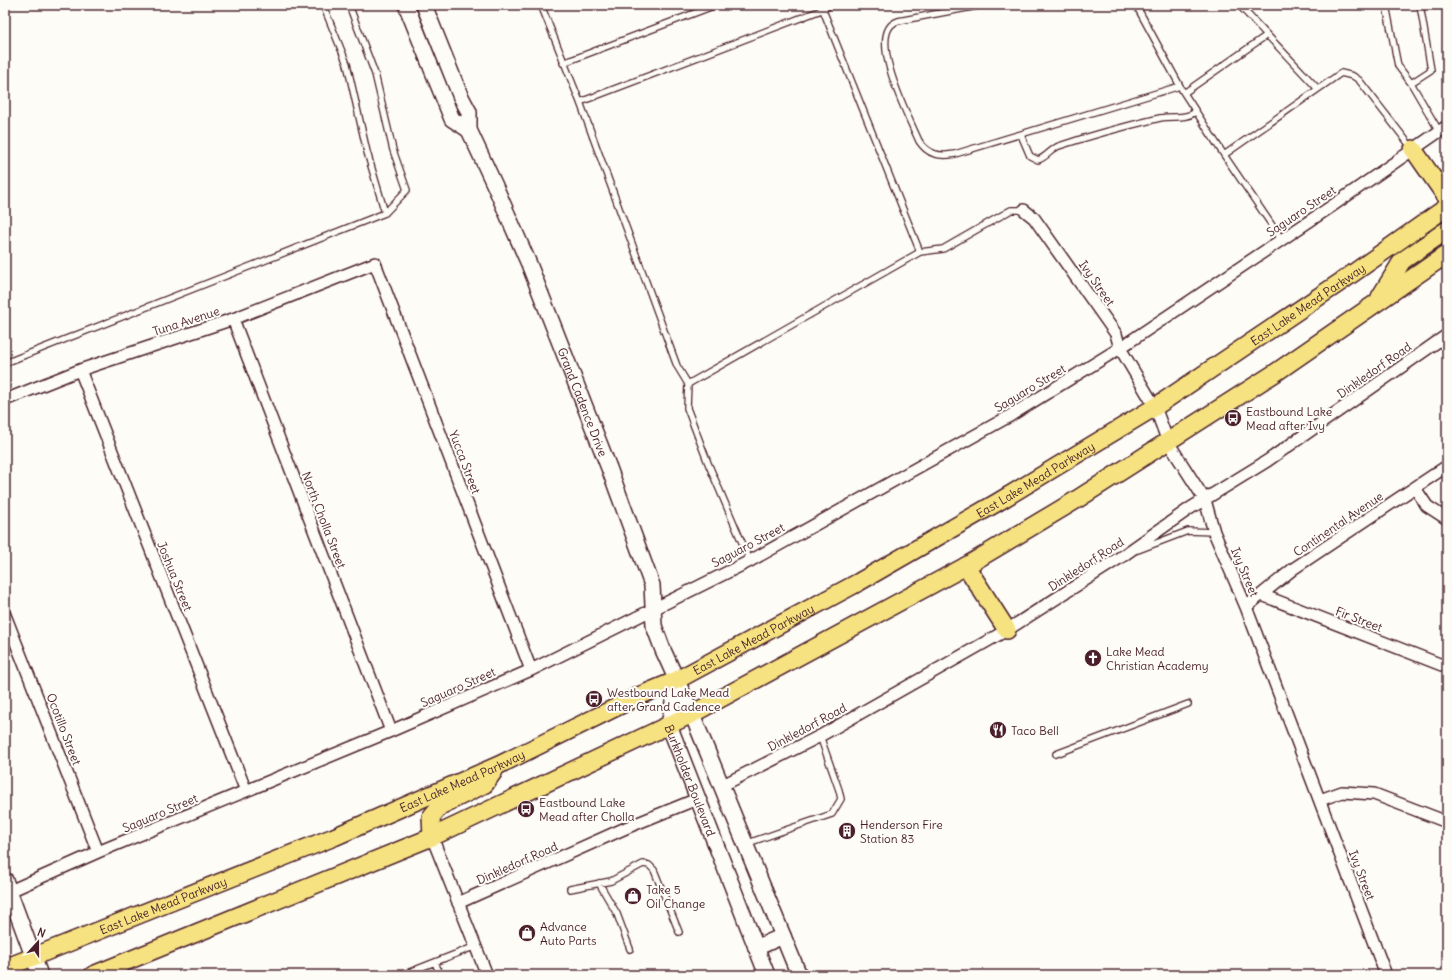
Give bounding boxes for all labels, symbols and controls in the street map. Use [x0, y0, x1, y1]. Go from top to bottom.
street label: Saguaro Street [1263, 182, 1339, 240]
street label: Ivy Street [1076, 257, 1118, 309]
street label: East Lake Mead Parkway [1247, 260, 1368, 348]
street label: Tuna Avenue [151, 303, 221, 339]
street label: Dinkledorf Road [1334, 339, 1414, 401]
street label: Grand Cadence Drive [555, 345, 611, 458]
street label: Saguaro Street [992, 361, 1068, 415]
place label: Eastbound Lake Mead after Ivy [1246, 404, 1332, 433]
bus stop icon: Eastbound Lake Mead after Ivy [1223, 408, 1243, 428]
street label: Yucca Street [446, 428, 484, 496]
street label: East Lake Mead Parkway [973, 438, 1097, 521]
street label: North Cholla Street [299, 470, 349, 570]
street label: Continental Avenue [1290, 488, 1386, 560]
street label: Saguaro Street [709, 520, 787, 570]
street label: Dinkledorf Road [1045, 534, 1127, 594]
street label: Joshua Street [154, 539, 196, 613]
street label: Ivy Street [1228, 545, 1262, 599]
street label: East Lake Mead Parkway [690, 600, 816, 678]
street label: Fir Street [1333, 603, 1385, 635]
place label: Lake Mead Christian Academy [1106, 644, 1209, 673]
church icon: Lake Mead Christian Academy [1083, 648, 1103, 668]
street label: Saguaro Street [418, 664, 498, 710]
place label: Westbound Lake Mead after Grand Cadence [607, 685, 729, 714]
bus stop icon: Westbound Lake Mead after Grand Cadence [584, 689, 604, 709]
street label: Ocotillo Street [43, 691, 85, 767]
street label: Dinkledorf Road [765, 700, 849, 754]
restaurant icon: Taco Bell [988, 720, 1008, 740]
street label: Burkholder Boulevard [662, 722, 719, 838]
place label: Taco Bell [1011, 723, 1059, 738]
street label: East Lake Mead Parkway [397, 746, 527, 815]
street label: Saguaro Street [120, 790, 200, 836]
place label: Eastbound Lake Mead after Cholla [539, 795, 635, 824]
bus stop icon: Eastbound Lake Mead after Cholla [516, 799, 536, 819]
place label: Henderson Fire Station 83 [860, 817, 943, 846]
building icon: Henderson Fire Station 83 [837, 821, 857, 841]
street label: Dinkledorf Road [474, 838, 560, 888]
street label: Ivy Street [1346, 848, 1378, 902]
street label: East Lake Mead Parkway [97, 873, 229, 937]
place label: Take 5 Oil Change [646, 882, 705, 911]
shop icon: Take 5 Oil Change [623, 886, 643, 906]
place label: Advance Auto Parts [540, 919, 597, 948]
north arrow [18, 922, 58, 962]
shop icon: Advance Auto Parts [517, 923, 537, 943]
text: N [36, 925, 48, 941]

